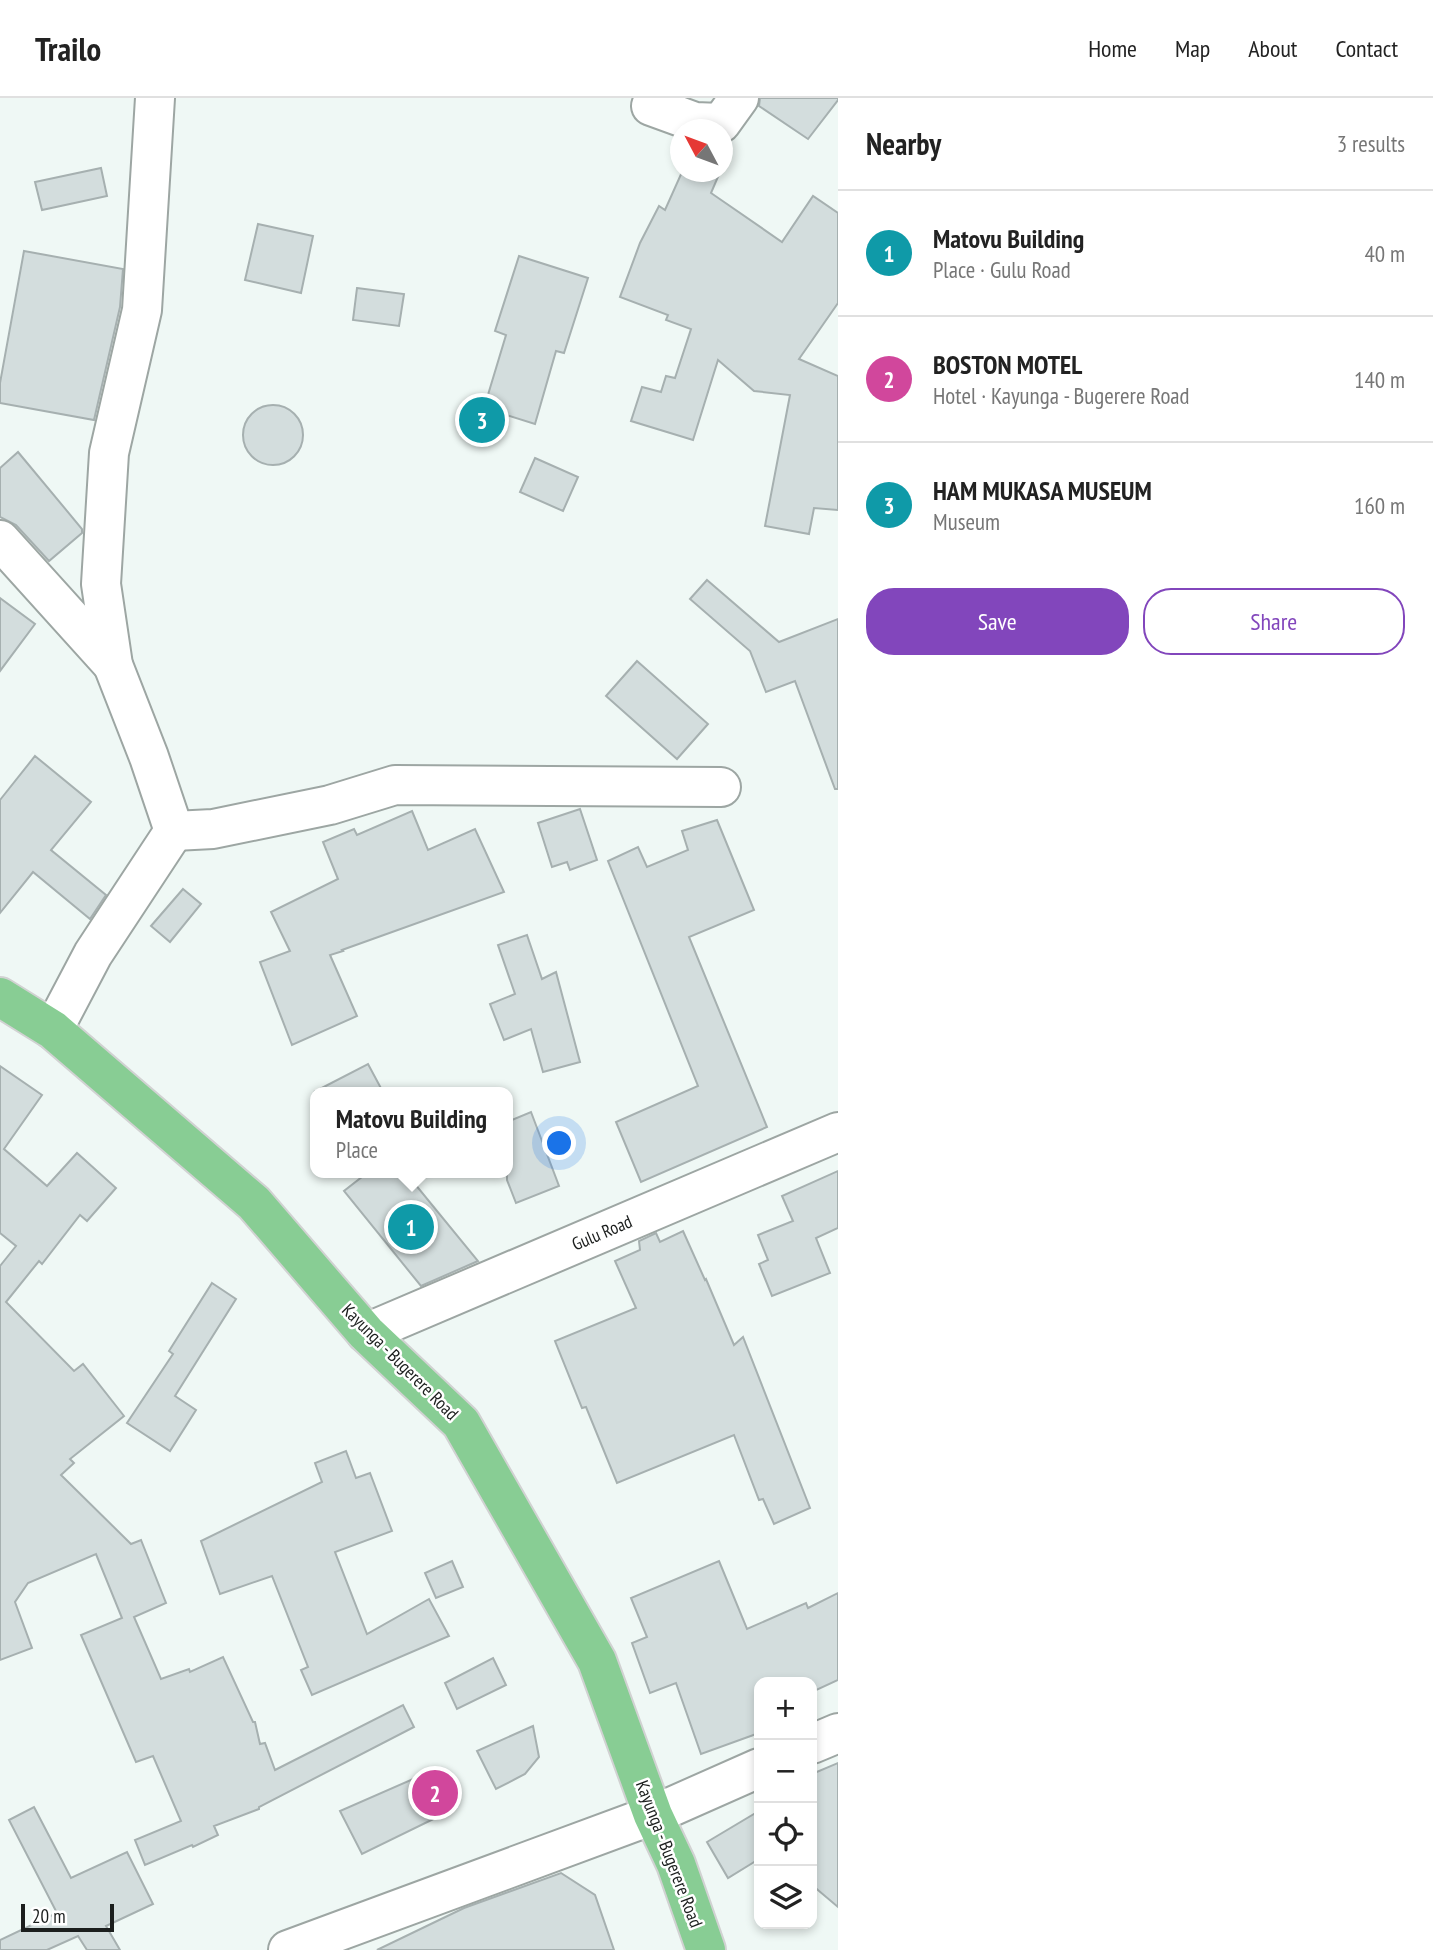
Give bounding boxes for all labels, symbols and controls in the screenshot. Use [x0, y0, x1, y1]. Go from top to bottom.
text: Trailo [35, 27, 101, 70]
text: Home [1088, 33, 1137, 64]
text: Map [1175, 33, 1210, 64]
text: About [1248, 33, 1297, 64]
text: Contact [1335, 33, 1398, 64]
north arrow [670, 119, 733, 182]
text: Nearby [866, 124, 941, 163]
text: 3 results [1337, 129, 1405, 158]
text: Matovu Building [933, 222, 1084, 255]
text: 1 [884, 239, 895, 268]
text: 40 m [1364, 239, 1405, 268]
text: Place · Gulu Road [933, 255, 1071, 284]
text: BOSTON MOTEL [933, 348, 1082, 381]
text: 2 [884, 365, 895, 394]
text: 140 m [1354, 365, 1405, 394]
text: Hotel · Kayunga - Bugerere Road [933, 381, 1190, 410]
pin: 3 [459, 394, 505, 446]
text: HAM MUKASA MUSEUM [933, 474, 1152, 507]
text: 3 [884, 491, 895, 520]
text: 160 m [1354, 491, 1405, 520]
text: Museum [933, 507, 1000, 536]
button: Save [866, 588, 1129, 655]
button: Share [1143, 588, 1405, 655]
popup [310, 1087, 513, 1178]
text: Matovu Building [336, 1102, 487, 1135]
your location [542, 1126, 576, 1160]
text: Place [336, 1135, 378, 1164]
pin: 1 [388, 1201, 434, 1253]
street label: Gulu Road [568, 1210, 635, 1255]
street label: Kayunga - Bugerere Road [337, 1299, 463, 1425]
map controls [754, 1677, 817, 1929]
button: + [754, 1677, 817, 1740]
button: − [754, 1740, 817, 1803]
pin: 2 [412, 1767, 458, 1819]
street label: Kayunga - Bugerere Road [631, 1777, 708, 1930]
button: locate [754, 1803, 817, 1866]
button: layers [754, 1866, 817, 1929]
scale bar [21, 1901, 114, 1933]
text: 20 m [32, 1904, 66, 1928]

